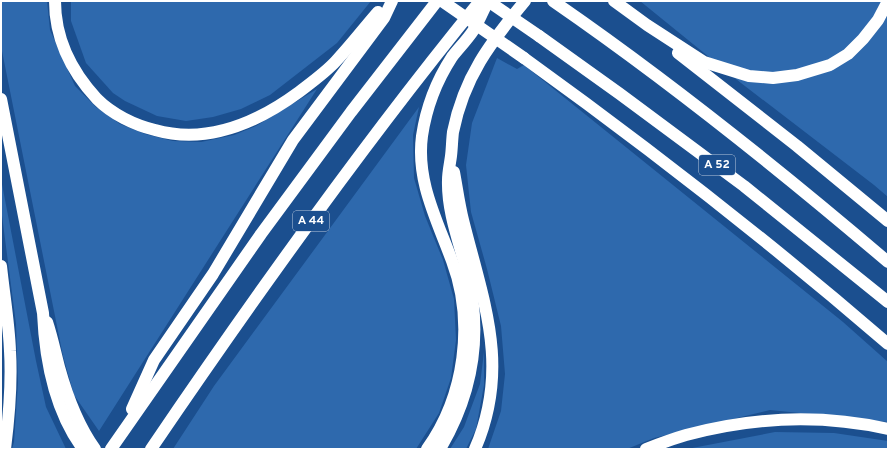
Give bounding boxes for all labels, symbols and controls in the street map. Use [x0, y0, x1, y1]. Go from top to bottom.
road number: A 52 [699, 155, 735, 175]
road number: A 44 [293, 211, 329, 231]

